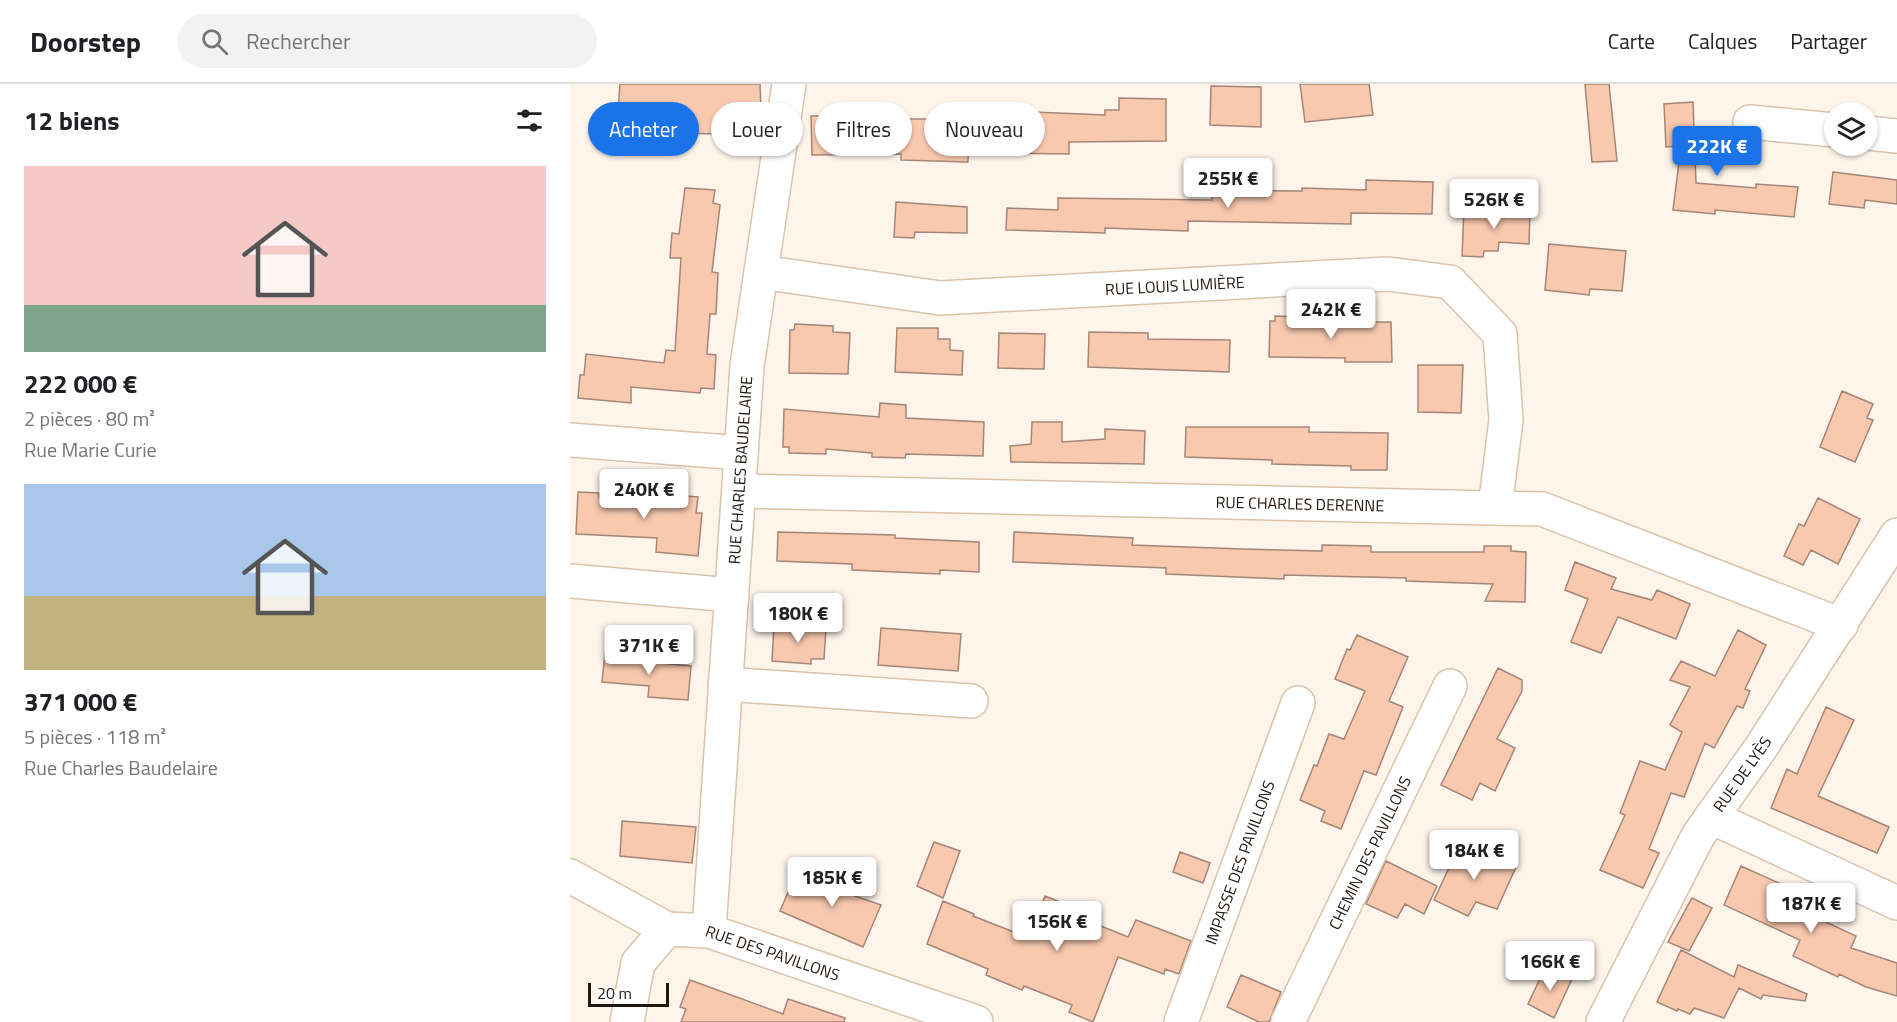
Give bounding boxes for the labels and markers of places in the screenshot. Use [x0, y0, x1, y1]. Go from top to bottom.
pin: 222K € [1668, 126, 1766, 177]
pin: 255K € [1179, 158, 1277, 209]
pin: 526K € [1445, 179, 1543, 230]
pin: 242K € [1282, 289, 1380, 340]
pin: 240K € [595, 469, 693, 520]
pin: 180K € [749, 593, 847, 644]
pin: 371K € [600, 625, 698, 676]
pin: 184K € [1425, 830, 1523, 881]
pin: 185K € [783, 857, 881, 908]
pin: 187K € [1762, 883, 1860, 934]
pin: 156K € [1008, 901, 1106, 952]
pin: 166K € [1501, 941, 1599, 992]

